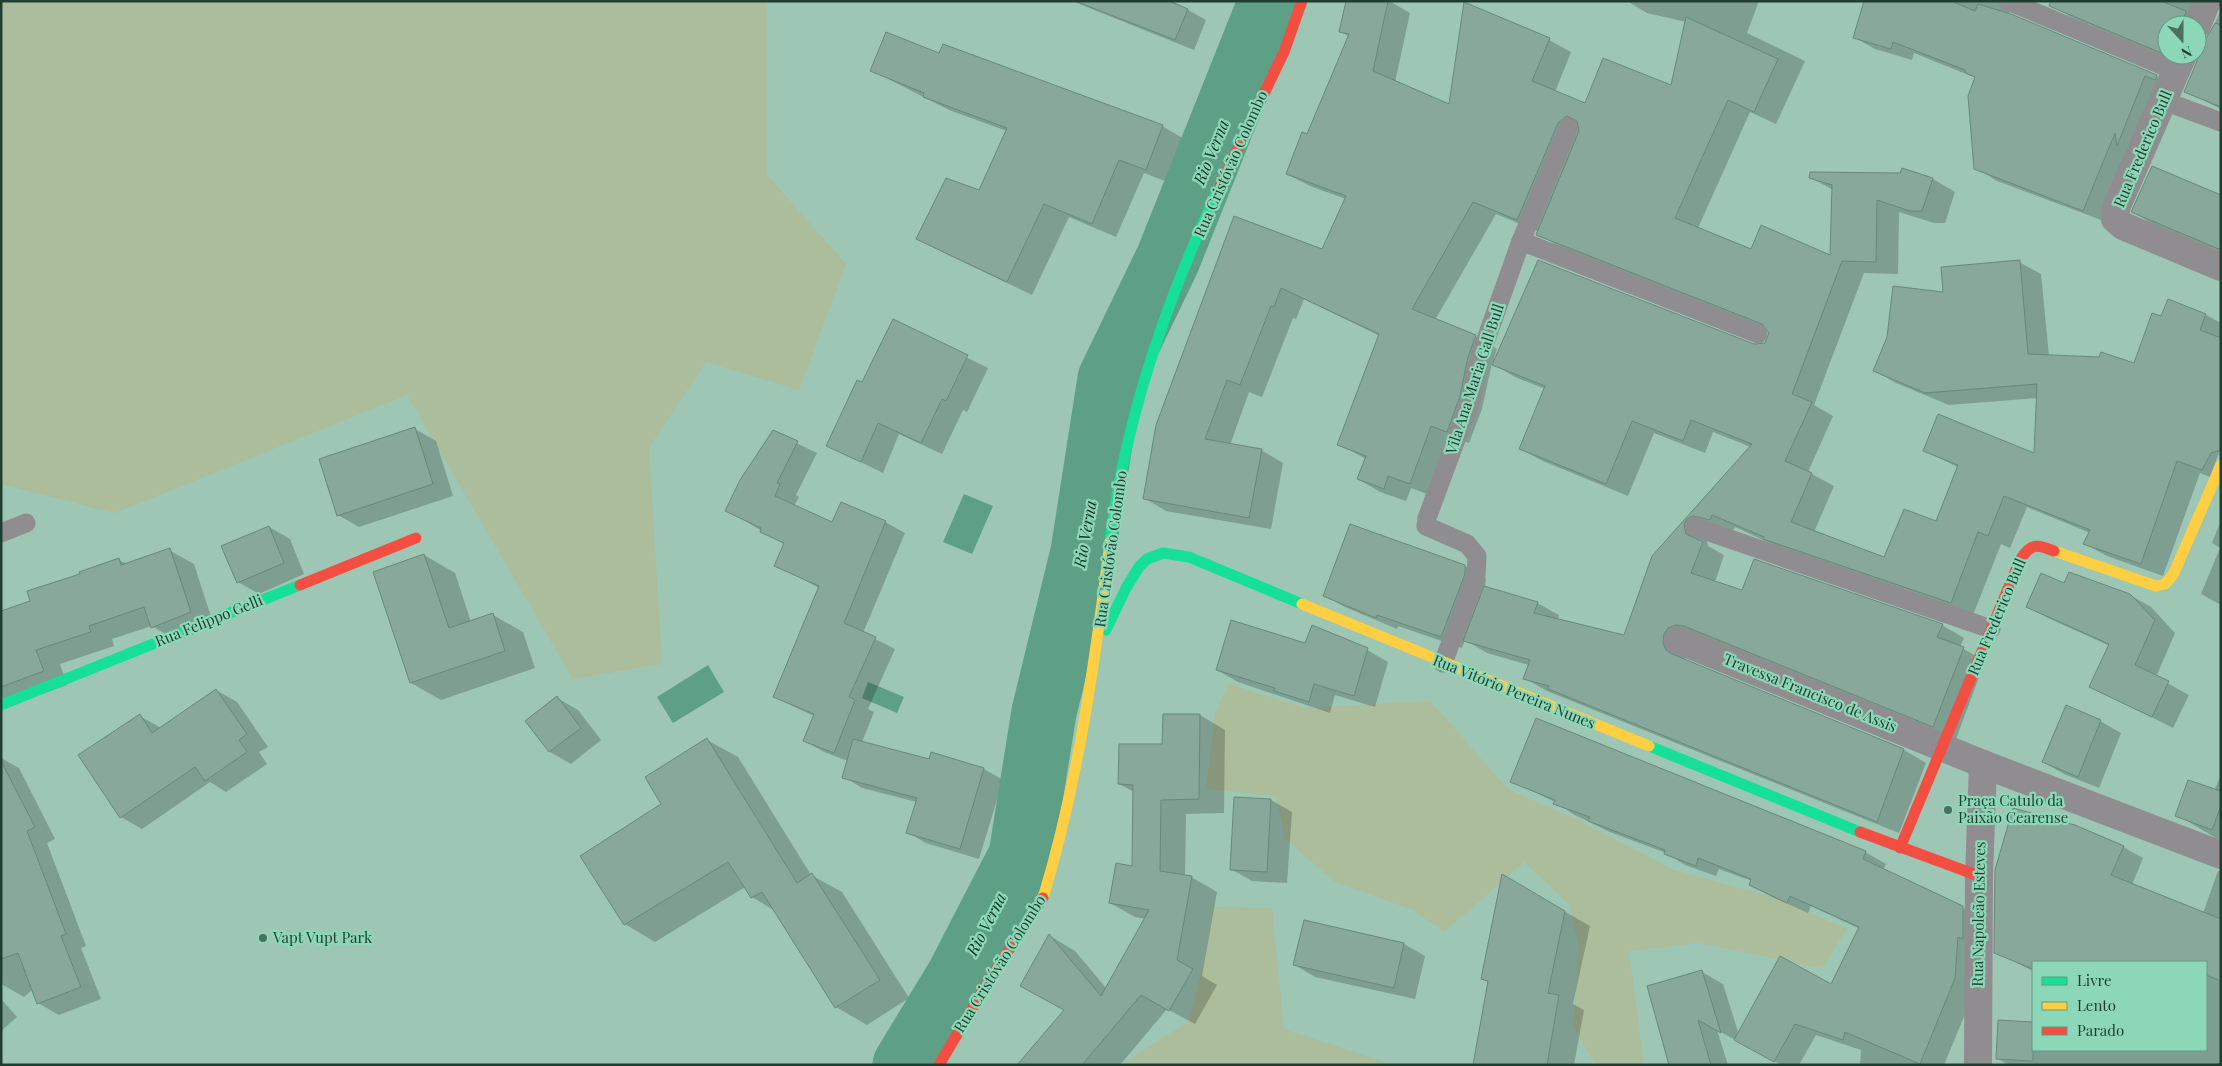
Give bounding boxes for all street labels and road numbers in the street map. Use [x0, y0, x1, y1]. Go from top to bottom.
street label: Rua Cristóvão Colombo [1189, 87, 1271, 240]
street label: Rua Frederico Bull [2108, 87, 2176, 210]
street label: Vila Ana Maria Gall Bull [1440, 301, 1508, 457]
street label: Rua Cristóvão Colombo [1089, 469, 1131, 629]
street label: Rua Frederico Bull [1962, 555, 2030, 678]
street label: Rua Felippo Gelli [152, 589, 266, 651]
street label: Travessa Francisco de Assis [1721, 648, 1900, 736]
street label: Rua Vitório Pereira Nunes [1430, 649, 1599, 733]
street label: Rua Napoleão Esteves [1967, 841, 1989, 987]
street label: Rua Cristóvão Colombo [949, 891, 1050, 1036]

